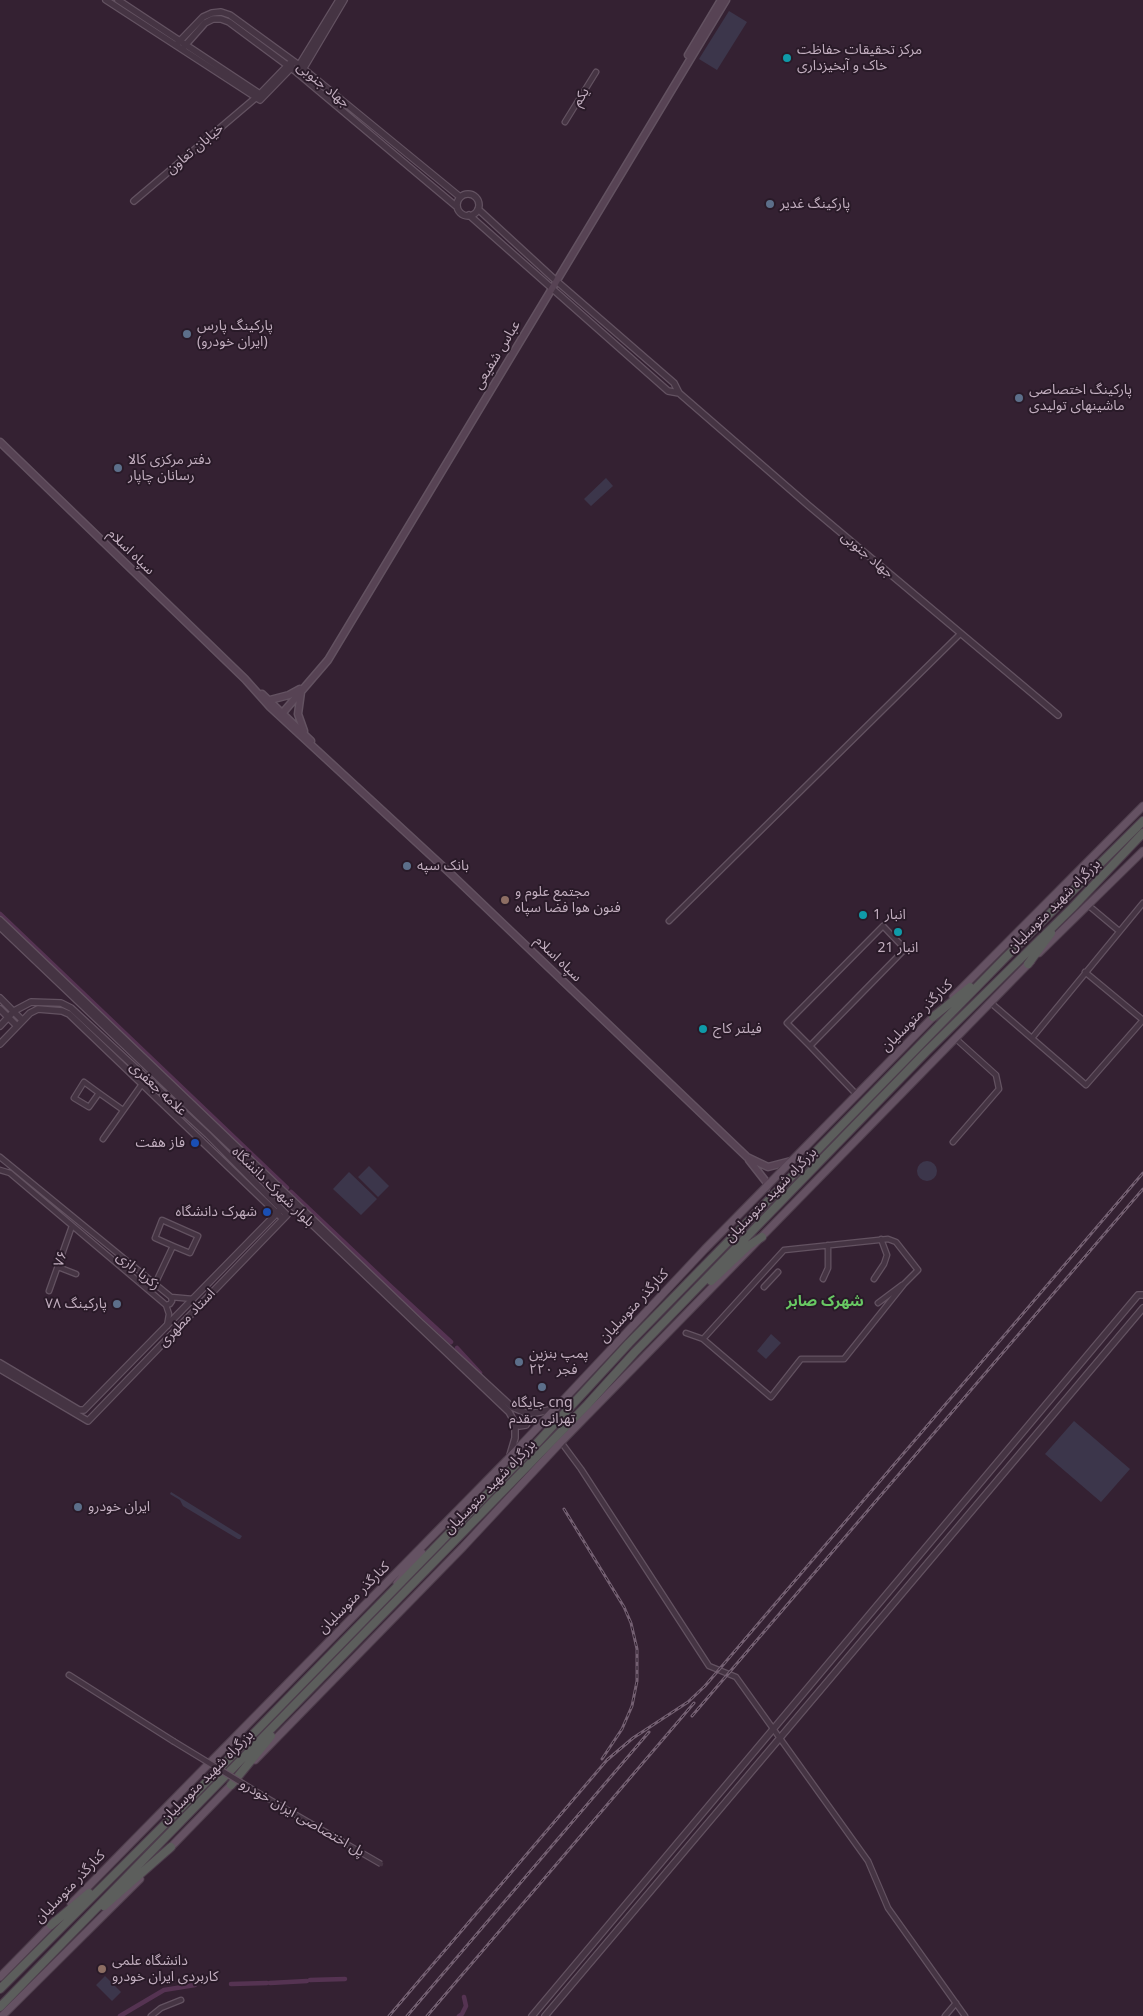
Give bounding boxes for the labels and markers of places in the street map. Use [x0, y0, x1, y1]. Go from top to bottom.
place label: مرکز تحقیقات حفاظت خاک و آبخیزداری [797, 42, 922, 74]
marker: مرکز تحقیقات حفاظت خاک و آبخیزداری [781, 52, 793, 64]
place label: پارکینگ غدیر [780, 196, 850, 212]
marker: پارکینگ غدیر [764, 198, 776, 210]
place label: پارکینگ پارس (ایران خودرو) [197, 318, 273, 351]
marker: پارکینگ پارس (ایران خودرو) [181, 328, 193, 340]
place label: پارکینگ اختصاصی ماشینهای تولیدی [1029, 382, 1132, 414]
marker: پارکینگ اختصاصی ماشینهای تولیدی [1013, 392, 1025, 404]
place label: دفتر مرکزی کالا رسانان چاپار [128, 452, 211, 484]
marker: دفتر مرکزی کالا رسانان چاپار [112, 462, 124, 474]
place label: بانک سپه [417, 858, 469, 874]
marker: بانک سپه [401, 860, 413, 872]
place label: مجتمع علوم و فنون هوا فضا سپاه [515, 884, 621, 916]
marker: مجتمع علوم و فنون هوا فضا سپاه [499, 894, 511, 906]
place label: انبار 1 [873, 907, 906, 923]
marker: انبار 1 [857, 909, 869, 921]
marker: انبار 21 [892, 926, 904, 938]
place label: انبار 21 [878, 940, 918, 956]
place label: فیلتر کاج [713, 1021, 762, 1037]
marker: فیلتر کاج [697, 1023, 709, 1035]
place label: فاز هفت [136, 1135, 185, 1151]
marker: فاز هفت [189, 1137, 201, 1149]
place label: شهرک دانشگاه [175, 1204, 257, 1220]
marker: شهرک دانشگاه [261, 1206, 273, 1218]
place label: پارکینگ ۷۸ [45, 1296, 107, 1312]
marker: پارکینگ ۷۸ [111, 1298, 123, 1310]
place label: پمپ بنزین ۲۲۰ فجر [529, 1346, 588, 1378]
marker: پمپ بنزین ۲۲۰ فجر [513, 1356, 525, 1368]
marker: جایگاه cng تهرانی مقدم [536, 1381, 548, 1393]
place label: جایگاه cng تهرانی مقدم [509, 1395, 575, 1428]
place label: ایران خودرو [88, 1499, 150, 1515]
marker: ایران خودرو [72, 1501, 84, 1513]
place label: دانشگاه علمی کاربردی ایران خودرو [112, 1953, 219, 1985]
marker: دانشگاه علمی کاربردی ایران خودرو [96, 1963, 108, 1975]

